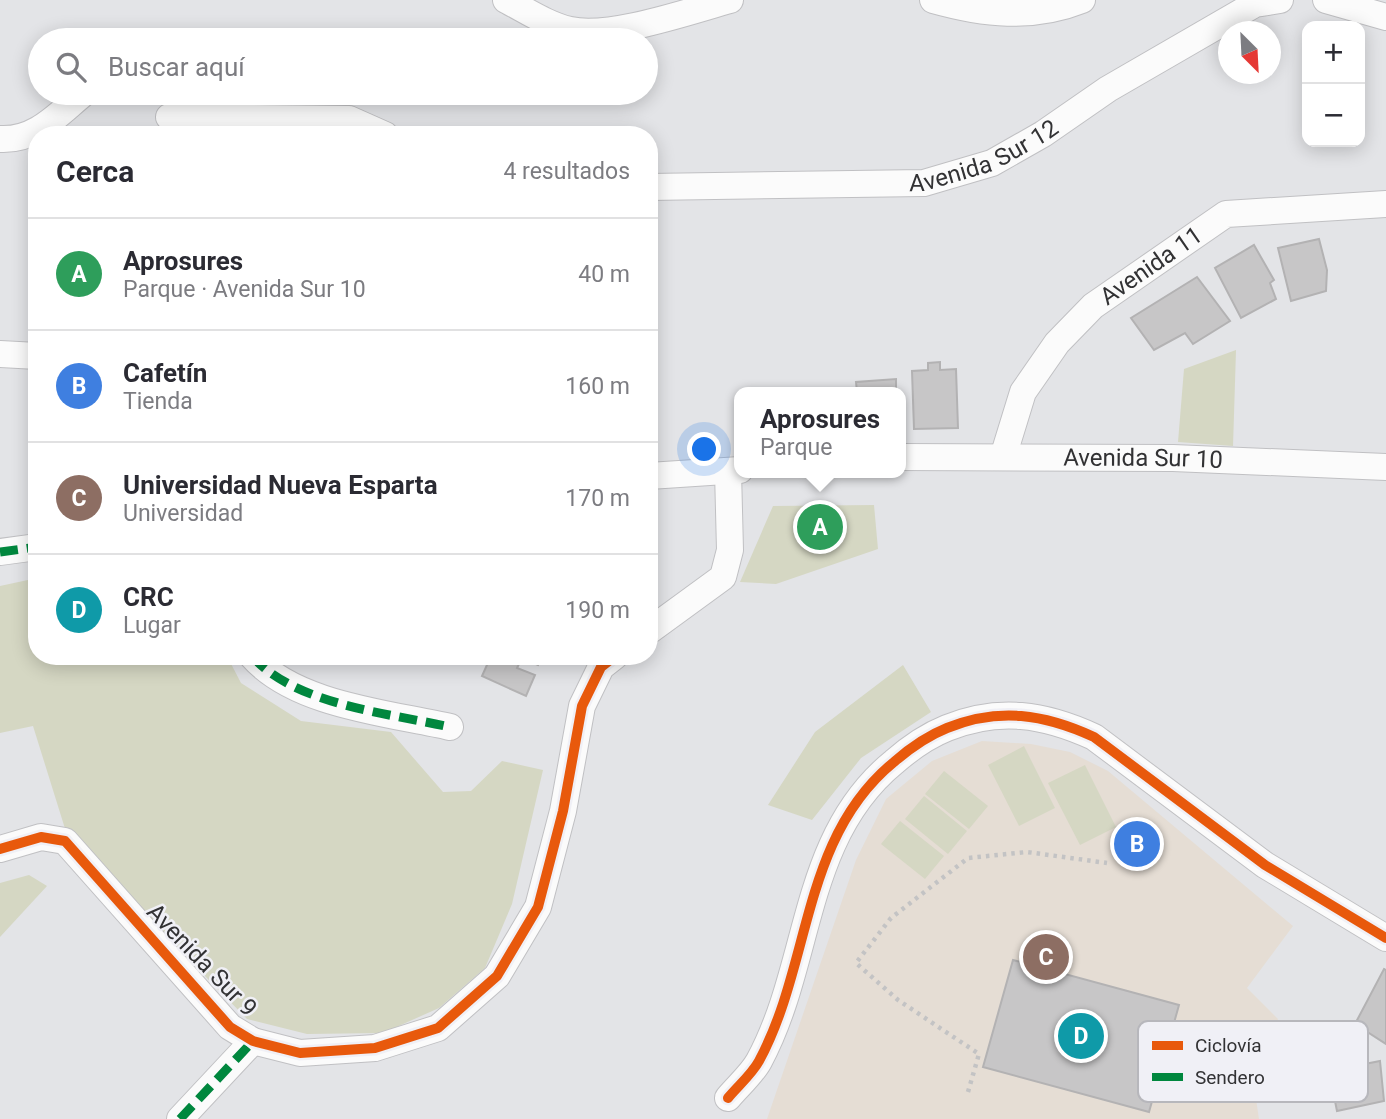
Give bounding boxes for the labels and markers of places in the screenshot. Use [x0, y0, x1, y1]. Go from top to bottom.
pin: A [797, 501, 843, 553]
pin: B [1114, 818, 1160, 870]
pin: C [1023, 931, 1069, 983]
pin: D [1058, 1010, 1104, 1062]

